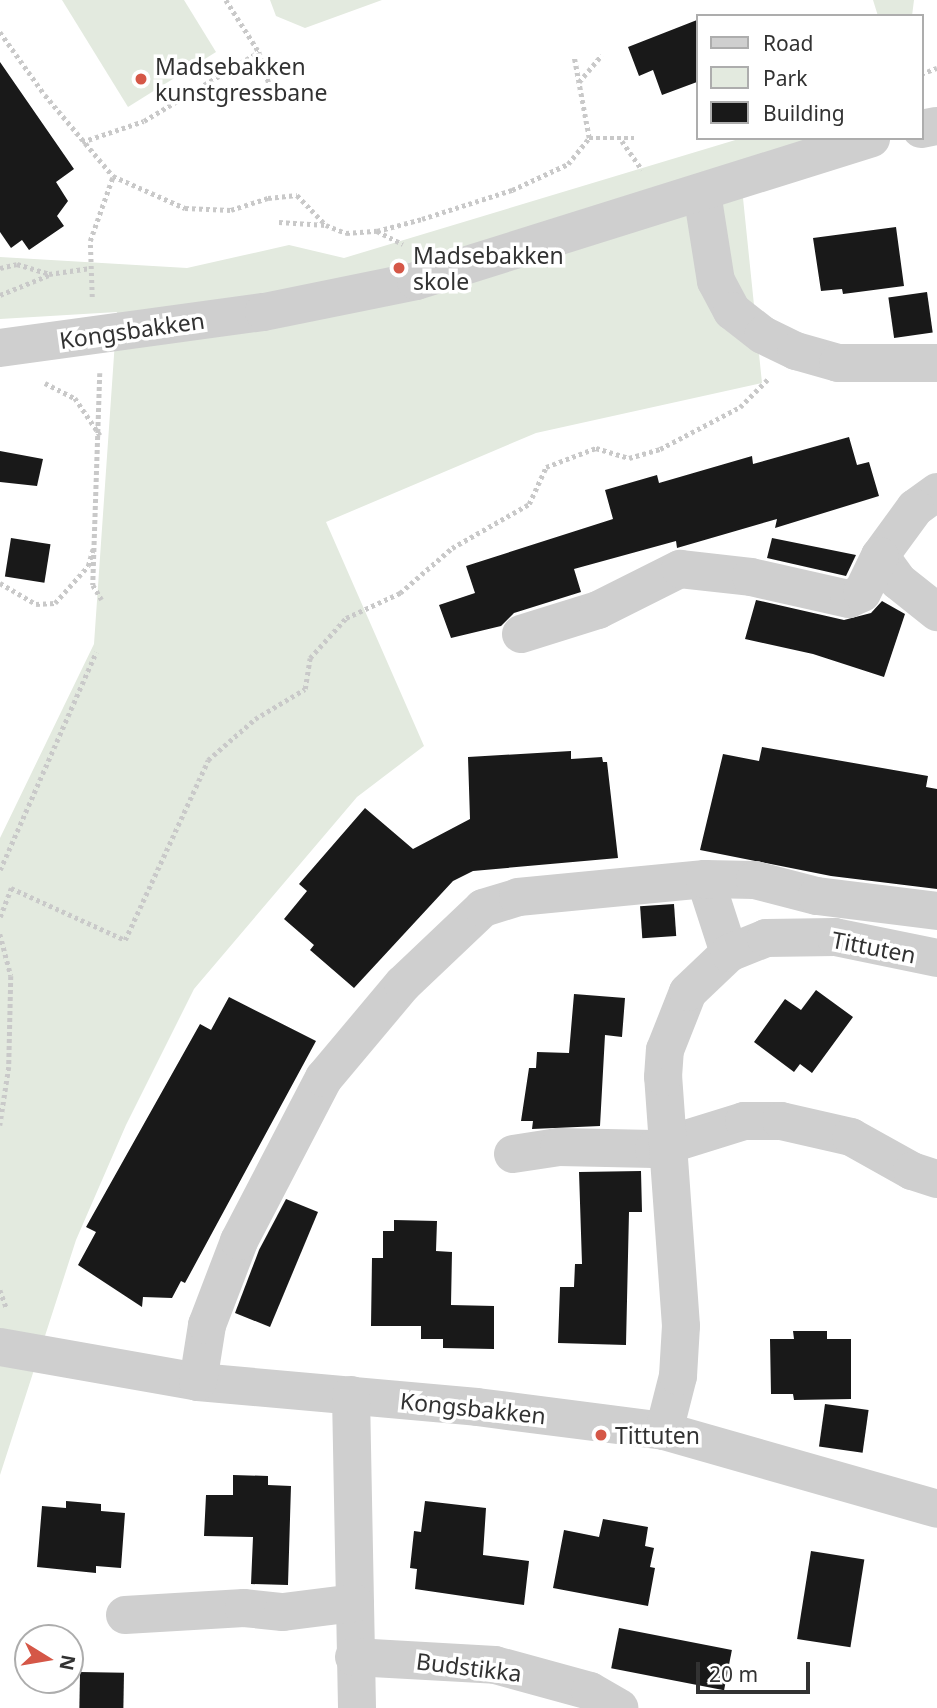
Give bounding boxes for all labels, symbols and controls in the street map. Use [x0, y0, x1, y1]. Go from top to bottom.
legend [696, 14, 923, 140]
text: Road [763, 29, 813, 57]
place label: Madsebakken kunstgressbane [155, 52, 327, 106]
text: Park [763, 64, 807, 92]
marker: Madsebakken kunstgressbane [133, 71, 149, 87]
text: Building [763, 99, 845, 127]
place label: Madsebakken skole [413, 241, 564, 295]
marker: Madsebakken skole [391, 260, 407, 276]
street label: Kongsbakken [58, 306, 206, 354]
street label: Tittuten [830, 925, 918, 969]
street label: Kongsbakken [399, 1387, 547, 1429]
place label: Tittuten [615, 1421, 700, 1449]
marker: Tittuten [593, 1427, 609, 1443]
north arrow [14, 1624, 84, 1694]
street label: Budstikka [415, 1647, 523, 1687]
scale bar [699, 1648, 813, 1692]
text: N [53, 1653, 82, 1673]
text: 20 m [709, 1660, 758, 1688]

